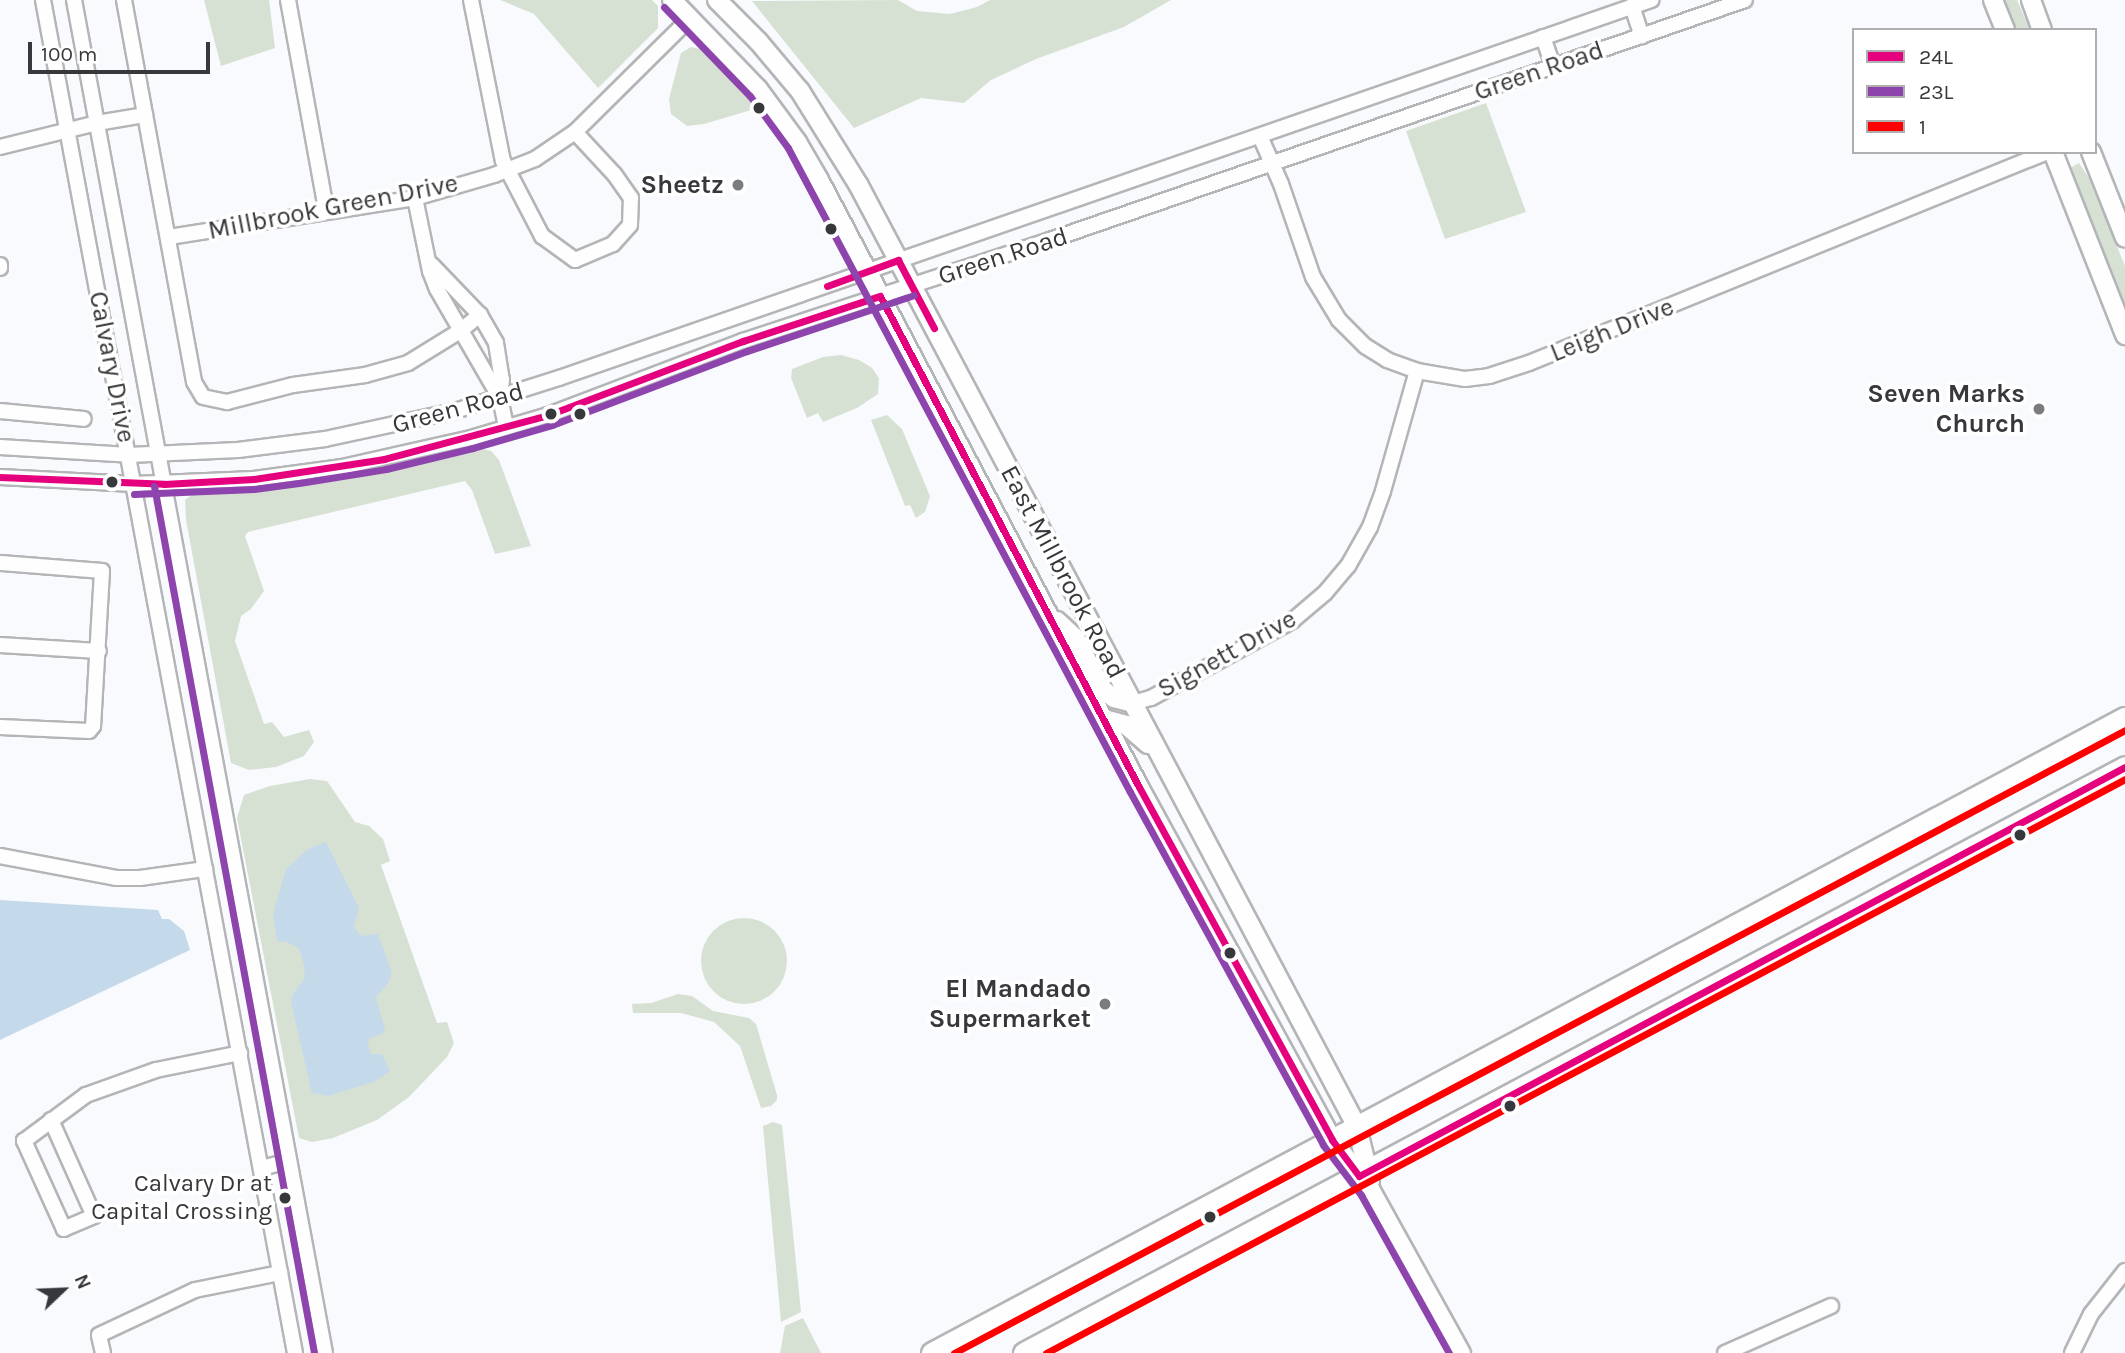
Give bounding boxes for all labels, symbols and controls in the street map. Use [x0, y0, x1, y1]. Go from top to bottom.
scale bar [32, 28, 214, 72]
legend [1852, 28, 2097, 154]
street label: Green Road [1470, 34, 1608, 108]
text: 100 m [41, 42, 98, 66]
text: 24L [1919, 45, 1953, 69]
text: 23L [1919, 80, 1953, 104]
unlabelled marker [752, 101, 766, 115]
text: 1 [1919, 115, 1926, 139]
street label: Millbrook Green Drive [205, 167, 461, 247]
place label: Sheetz [641, 169, 724, 201]
marker: Sheetz [730, 177, 746, 193]
street label: Green Road [934, 220, 1072, 292]
unlabelled marker [824, 222, 838, 236]
street label: Calvary Drive [82, 289, 142, 445]
street label: Leigh Drive [1546, 291, 1678, 369]
street label: Green Road [389, 376, 527, 440]
place label: Seven Marks Church [1867, 378, 2025, 440]
marker: Seven Marks Church [2031, 401, 2047, 417]
unlabelled marker [544, 407, 558, 421]
unlabelled marker [573, 407, 587, 421]
street label: East Millbrook Road [994, 460, 1132, 684]
unlabelled marker [105, 475, 119, 489]
street label: Signett Drive [1152, 603, 1302, 705]
unlabelled marker [2013, 828, 2027, 842]
unlabelled marker [1223, 946, 1237, 960]
place label: El Mandado Supermarket [929, 973, 1091, 1034]
marker: El Mandado Supermarket [1097, 996, 1113, 1012]
unlabelled marker [1503, 1099, 1517, 1113]
place label: Calvary Dr at Capital Crossing [91, 1170, 272, 1226]
marker: Calvary Dr at Capital Crossing [278, 1191, 292, 1205]
unlabelled marker [1203, 1210, 1217, 1224]
north arrow [28, 1255, 98, 1325]
text: N [70, 1271, 95, 1292]

